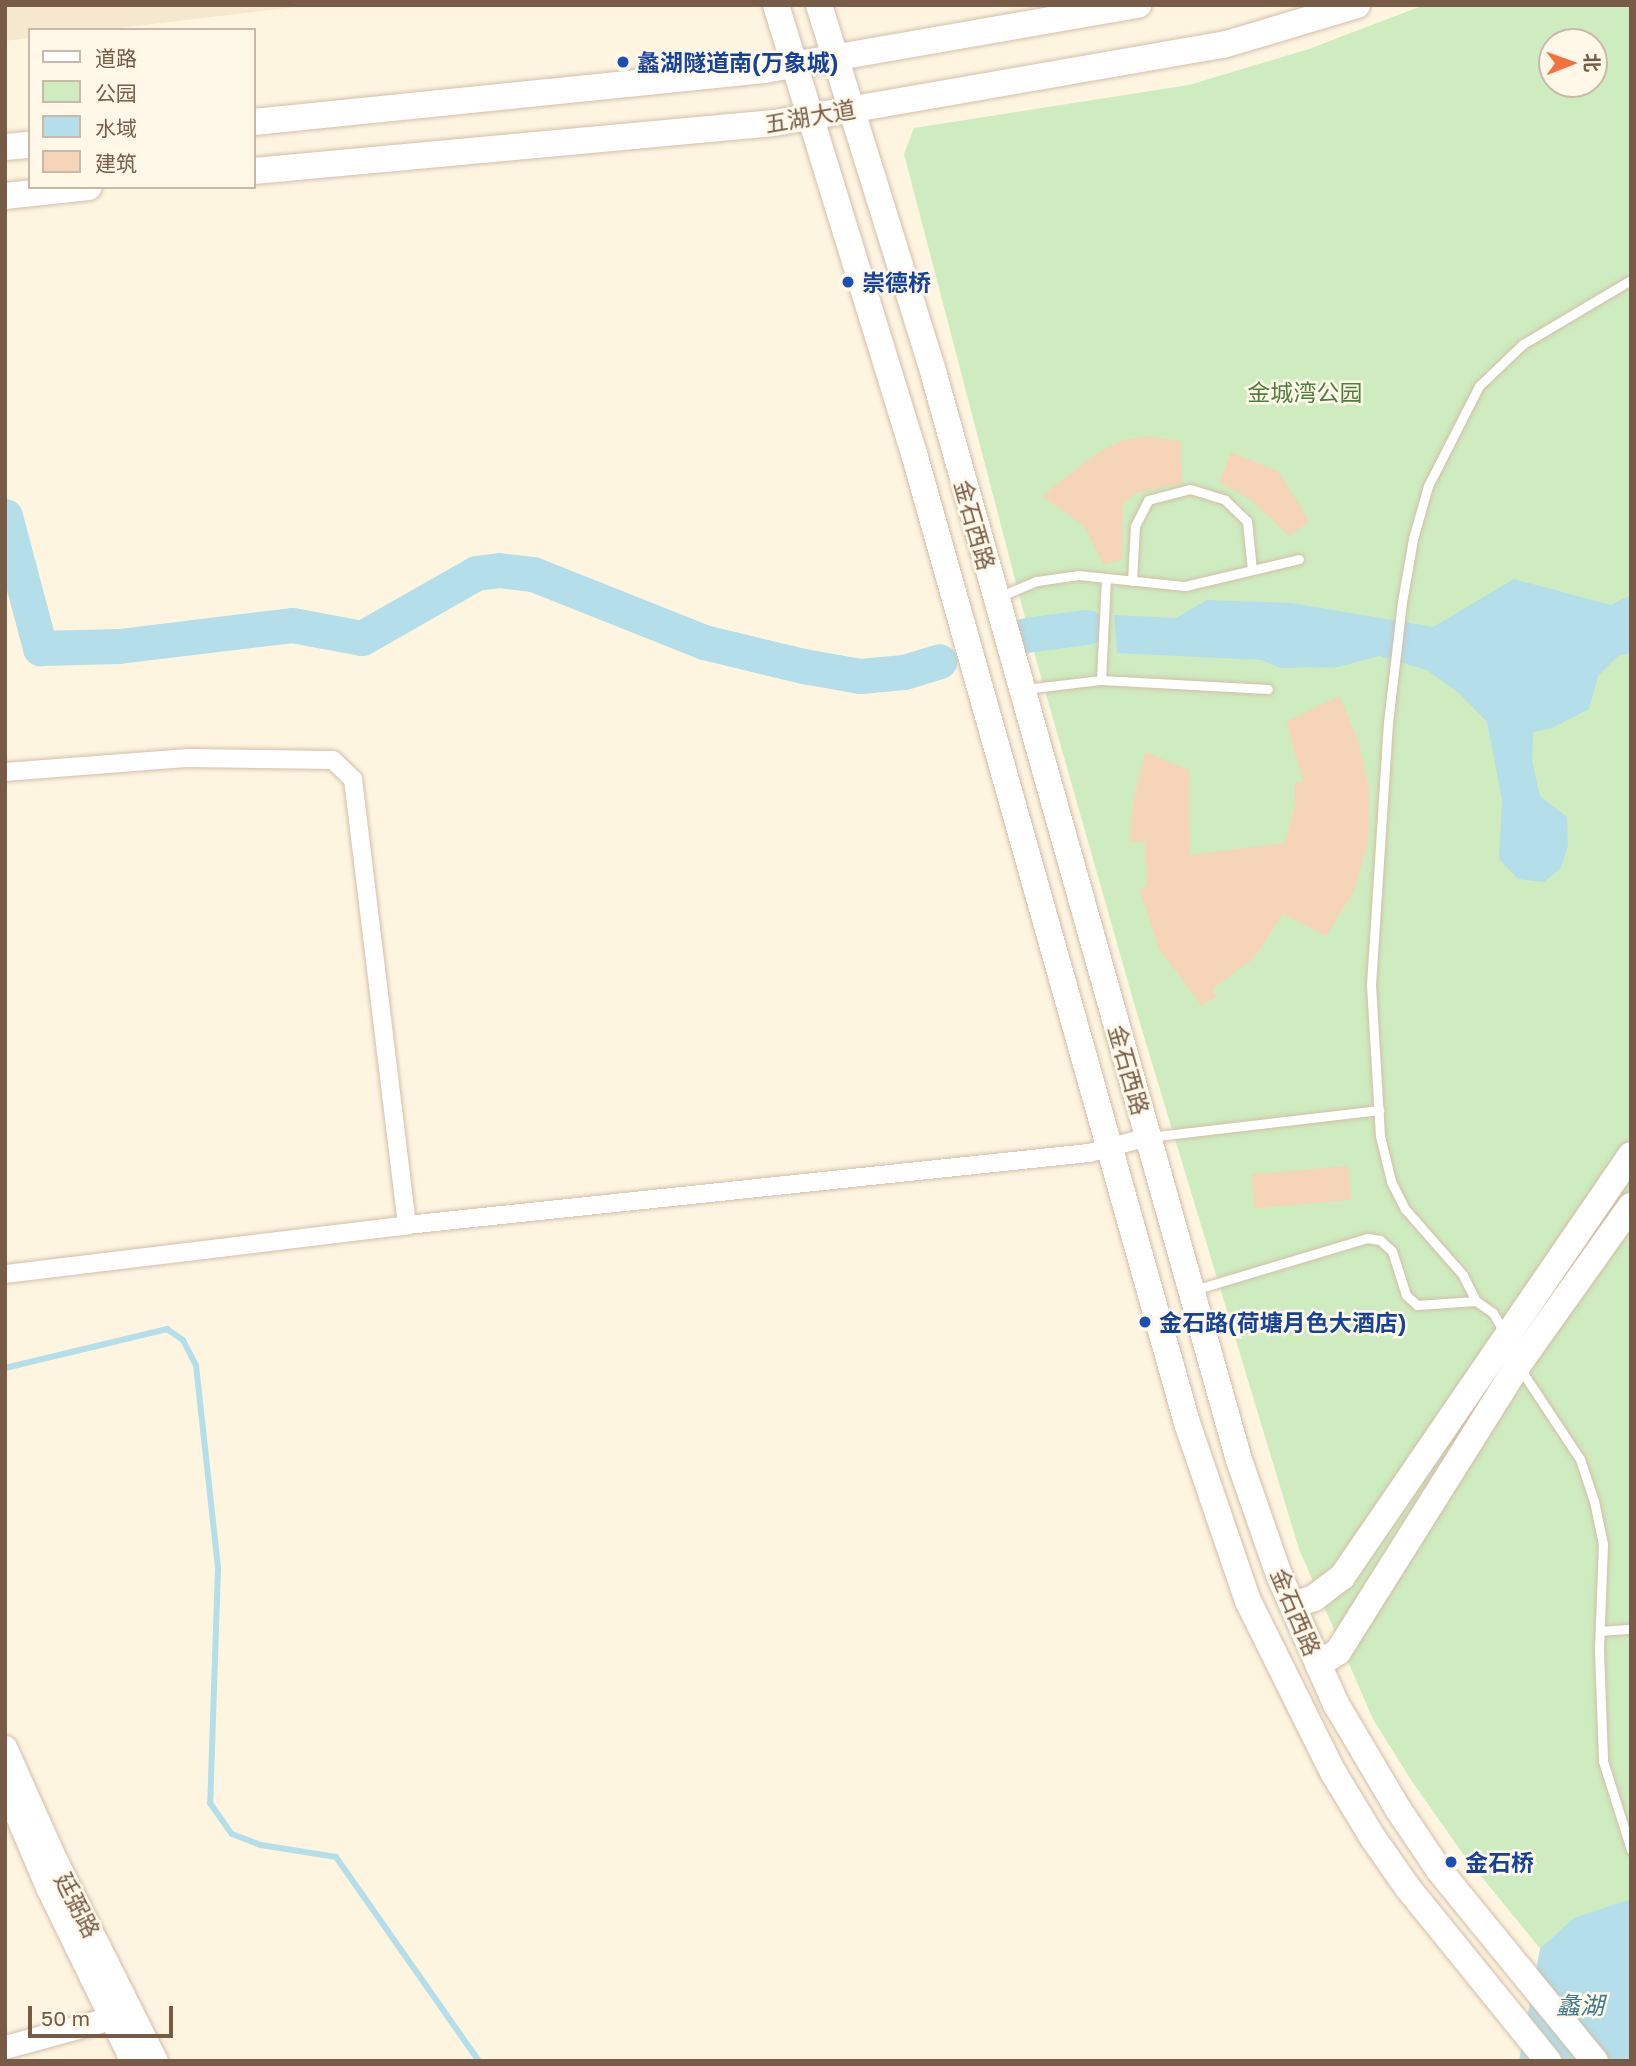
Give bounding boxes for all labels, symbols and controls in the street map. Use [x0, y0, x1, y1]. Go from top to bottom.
legend [28, 28, 256, 189]
north arrow [1538, 28, 1608, 98]
text: 道路 [95, 45, 137, 71]
place label: 蠡湖隧道南(万象城) [637, 48, 838, 76]
text: 北 [1581, 53, 1604, 72]
marker: 蠡湖隧道南(万象城) [615, 54, 631, 70]
text: 公园 [95, 80, 137, 106]
street label: 五湖大道 [762, 94, 858, 138]
text: 水域 [95, 115, 137, 141]
text: 建筑 [95, 150, 137, 176]
place label: 崇德桥 [862, 268, 931, 296]
marker: 崇德桥 [840, 274, 856, 290]
park label: 金城湾公园 [1248, 378, 1362, 406]
street label: 金石西路 [949, 477, 1001, 573]
street label: 金石西路 [1103, 1022, 1155, 1118]
place label: 金石路(荷塘月色大酒店) [1159, 1308, 1406, 1336]
marker: 金石路(荷塘月色大酒店) [1137, 1314, 1153, 1330]
street label: 金石西路 [1265, 1564, 1327, 1660]
place label: 金石桥 [1465, 1848, 1534, 1876]
marker: 金石桥 [1443, 1854, 1459, 1870]
street label: 廷弼路 [50, 1868, 106, 1942]
water label: 蠡湖 [1556, 1991, 1604, 2019]
scale bar [32, 1993, 177, 2037]
text: 50 m [41, 2005, 90, 2031]

